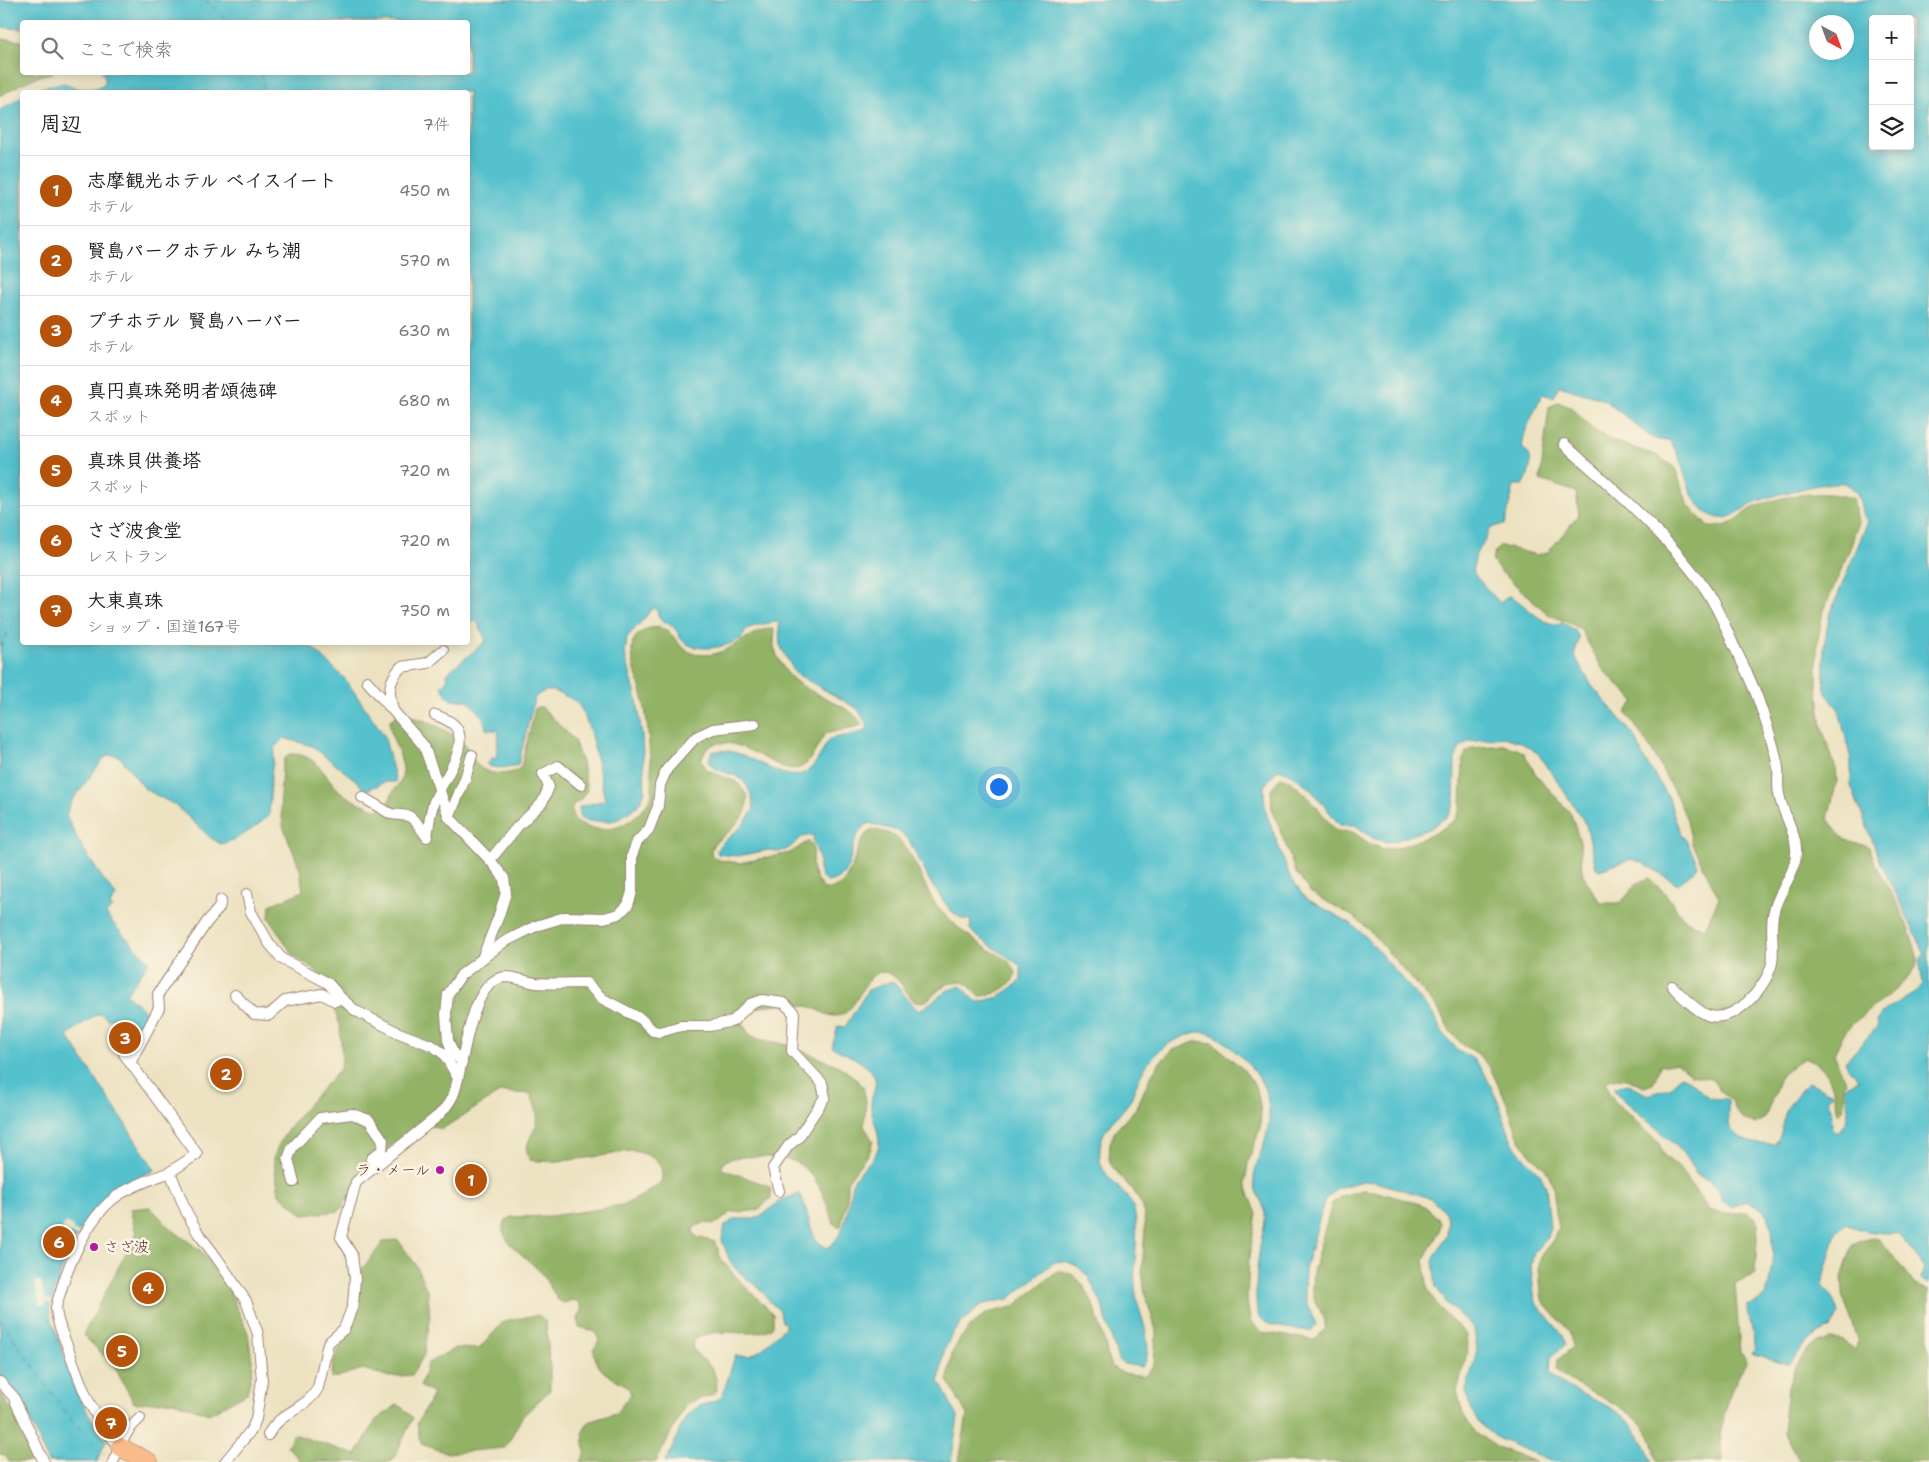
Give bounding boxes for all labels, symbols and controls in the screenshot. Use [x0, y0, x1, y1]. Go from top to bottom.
north arrow [1809, 15, 1854, 60]
map controls [1869, 15, 1914, 150]
button: + [1869, 15, 1914, 60]
search box [20, 20, 470, 75]
icon: search [38, 34, 66, 62]
text: ここで検索 [78, 37, 173, 62]
button: − [1869, 60, 1914, 105]
button: layers [1869, 105, 1914, 150]
text: 周辺 [40, 110, 82, 138]
text: 7件 [423, 114, 450, 135]
text: 志摩観光ホテル ベイスイート [87, 168, 337, 193]
text: 1 [52, 180, 60, 201]
text: 450 m [399, 180, 450, 201]
text: ホテル [87, 196, 134, 217]
text: 賢島パークホテル みち潮 [87, 238, 301, 263]
text: 2 [50, 250, 62, 271]
text: 570 m [400, 250, 450, 271]
text: ホテル [87, 266, 134, 287]
text: プチホテル 賢島ハーバー [87, 308, 301, 333]
text: 3 [50, 320, 62, 341]
text: 630 m [398, 320, 450, 341]
text: ホテル [87, 336, 134, 357]
text: 真円真珠発明者頌徳碑 [87, 378, 277, 403]
text: 4 [50, 390, 62, 411]
text: 680 m [398, 390, 450, 411]
text: スポット [87, 406, 151, 427]
text: 真珠貝供養塔 [87, 448, 201, 473]
text: 5 [51, 460, 61, 481]
text: 720 m [399, 460, 450, 481]
text: スポット [87, 476, 151, 497]
text: さざ波食堂 [87, 518, 182, 543]
text: 6 [50, 530, 62, 551]
text: 720 m [399, 530, 450, 551]
text: レストラン [87, 546, 168, 567]
text: 大東真珠 [87, 588, 163, 613]
text: 7 [50, 600, 62, 621]
text: 750 m [399, 600, 450, 621]
text: ショップ · 国道167号 [87, 616, 241, 637]
your location [986, 774, 1012, 800]
pin: 3 [109, 1019, 141, 1057]
pin: 2 [210, 1055, 242, 1093]
place label: ラ・メール [356, 1160, 430, 1180]
pin: 1 [455, 1161, 487, 1199]
marker: ラ・メール [434, 1164, 446, 1176]
pin: 6 [43, 1223, 75, 1261]
place label: さざ波 [104, 1237, 149, 1257]
marker: さざ波 [88, 1241, 100, 1253]
pin: 4 [132, 1269, 164, 1307]
pin: 5 [106, 1332, 138, 1370]
pin: 7 [95, 1404, 127, 1442]

